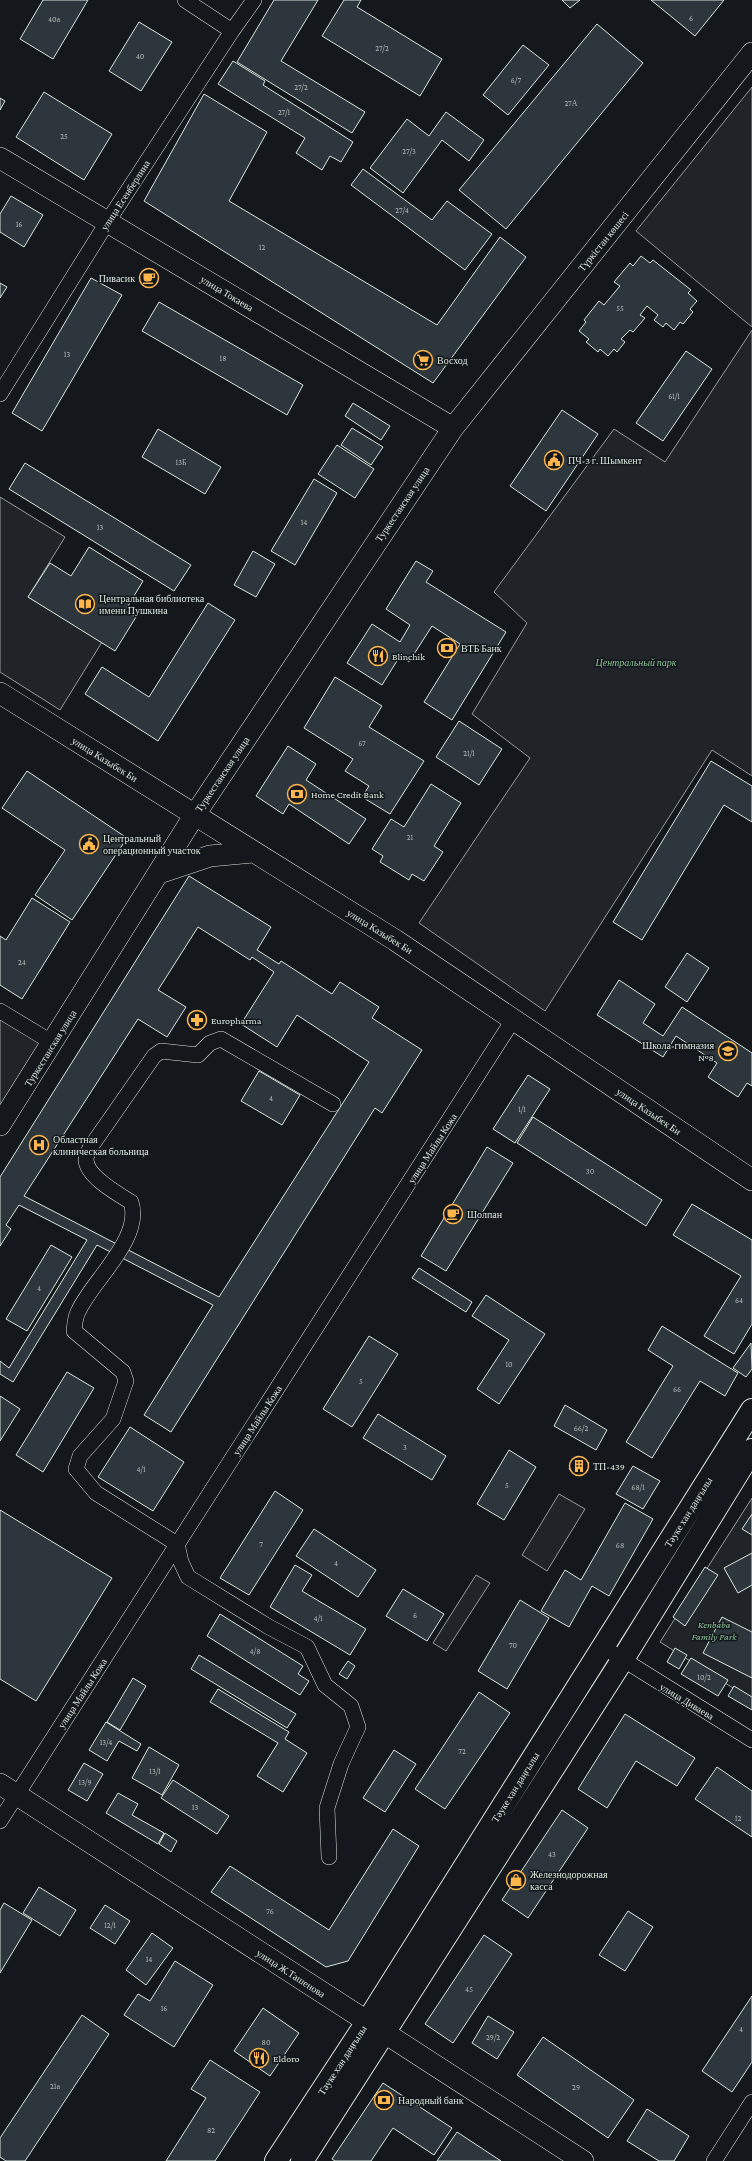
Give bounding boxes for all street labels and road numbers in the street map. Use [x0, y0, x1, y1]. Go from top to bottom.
street label: улица Есенберлина [99, 158, 153, 232]
street label: Түркістан көшесі [576, 209, 631, 273]
street label: улица Токаева [198, 273, 256, 314]
street label: Туркестанская улица [373, 464, 432, 544]
street label: Туркестанская улица [193, 734, 252, 814]
street label: улица Казыбек Би [70, 735, 140, 784]
street label: улица Казыбек Би [345, 907, 415, 956]
street label: Туркестанская улица [22, 1007, 79, 1089]
street label: улица Казыбек Би [614, 1086, 684, 1137]
street label: улица Майлы Кожа [406, 1111, 459, 1185]
street label: улица Майлы Кожа [231, 1383, 284, 1457]
street label: Тәуке хан даңғылы [662, 1475, 715, 1549]
street label: улица Майлы Кожа [56, 1656, 109, 1730]
street label: улица Диваева [658, 1681, 716, 1722]
street label: Тәуке хан даңғылы [489, 1750, 542, 1824]
street label: улица Ж.Ташенова [254, 1947, 328, 2000]
street label: Тәуке хан даңғылы [316, 2023, 369, 2097]

